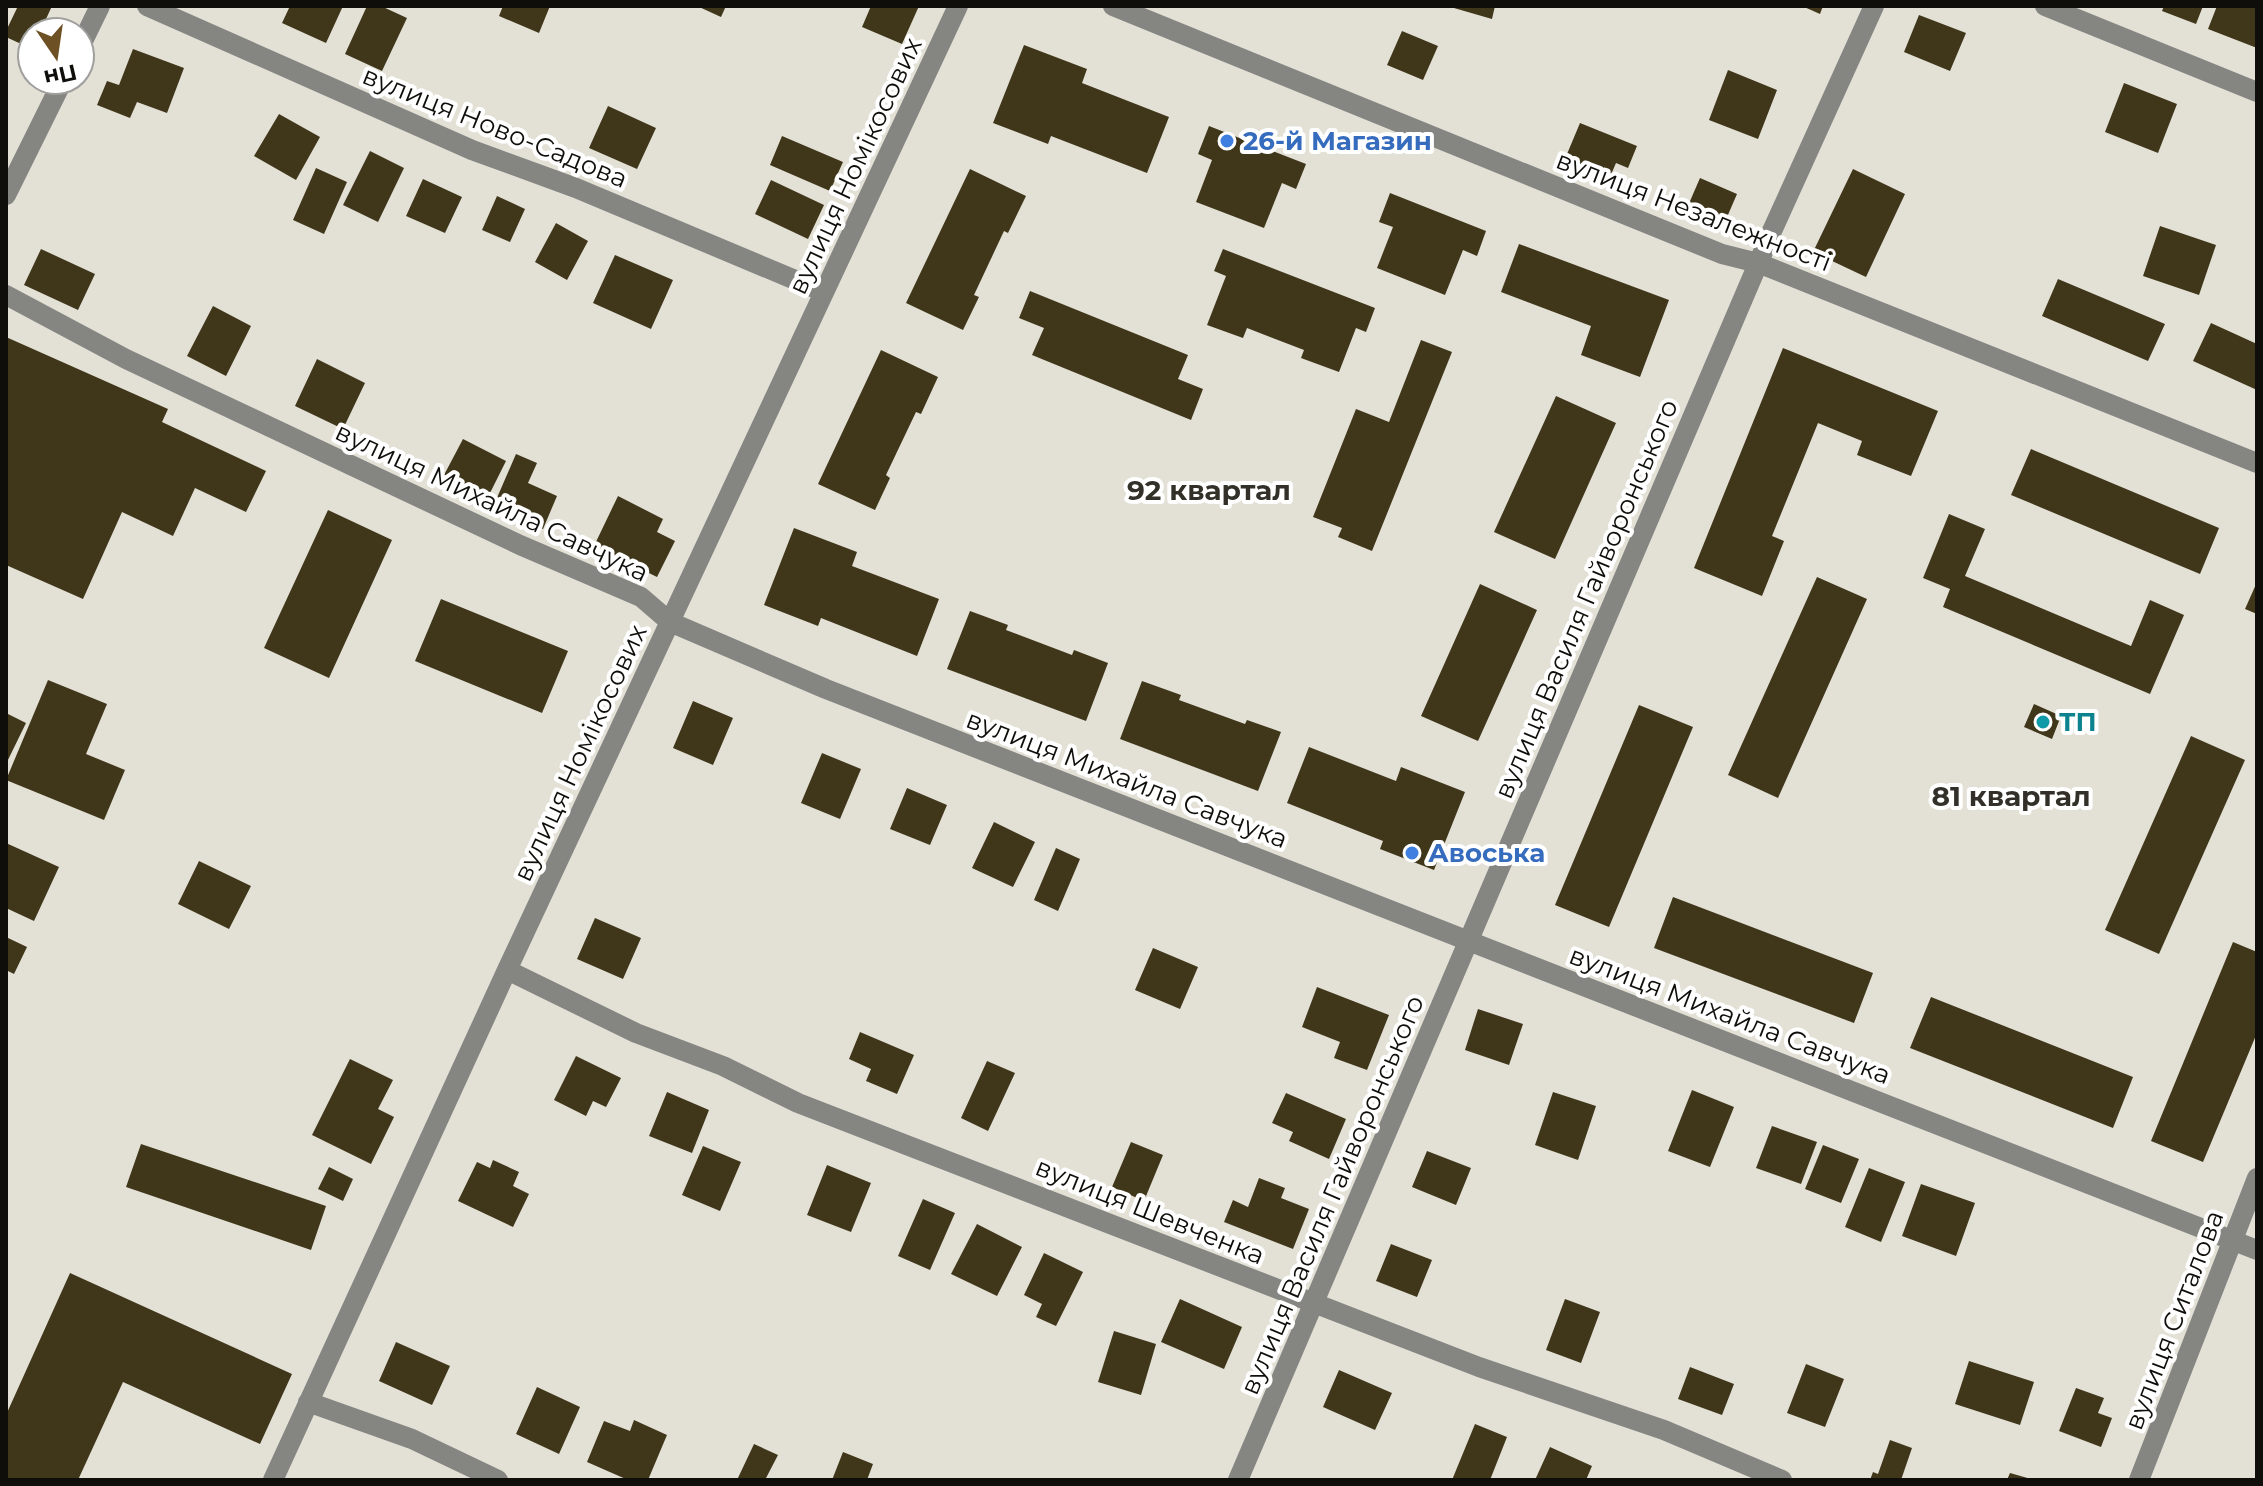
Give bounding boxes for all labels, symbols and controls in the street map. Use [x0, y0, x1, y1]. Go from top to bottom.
north arrow [16, 16, 96, 96]
street label: вулиця Номікосових [781, 32, 929, 299]
text: Пн [41, 58, 80, 92]
street label: вулиця Ново-Садова [358, 59, 632, 195]
place label: 26-й Магазин [1243, 125, 1432, 157]
marker: 26-й Магазин [1218, 132, 1236, 150]
street label: вулиця Незалежності [1552, 144, 1836, 278]
street label: вулиця Василя Гайворонського [1487, 395, 1685, 803]
street label: вулиця Михайла Савчука [330, 415, 654, 589]
district label: 92 квартал [1127, 473, 1291, 507]
street label: вулиця Номікосових [506, 619, 654, 886]
street label: вулиця Михайла Савчука [962, 703, 1292, 855]
place label: ТП [2059, 706, 2097, 738]
marker: ТП [2034, 713, 2052, 731]
district label: 81 квартал [1931, 779, 2091, 813]
place label: Авоська [1428, 837, 1545, 869]
marker: Авоська [1403, 844, 1421, 862]
street label: вулиця Михайла Савчука [1565, 939, 1895, 1091]
street label: вулиця Василя Гайворонського [1233, 991, 1431, 1399]
street label: вулиця Шевченка [1031, 1150, 1269, 1272]
street label: вулиця Ситалова [2117, 1206, 2231, 1434]

